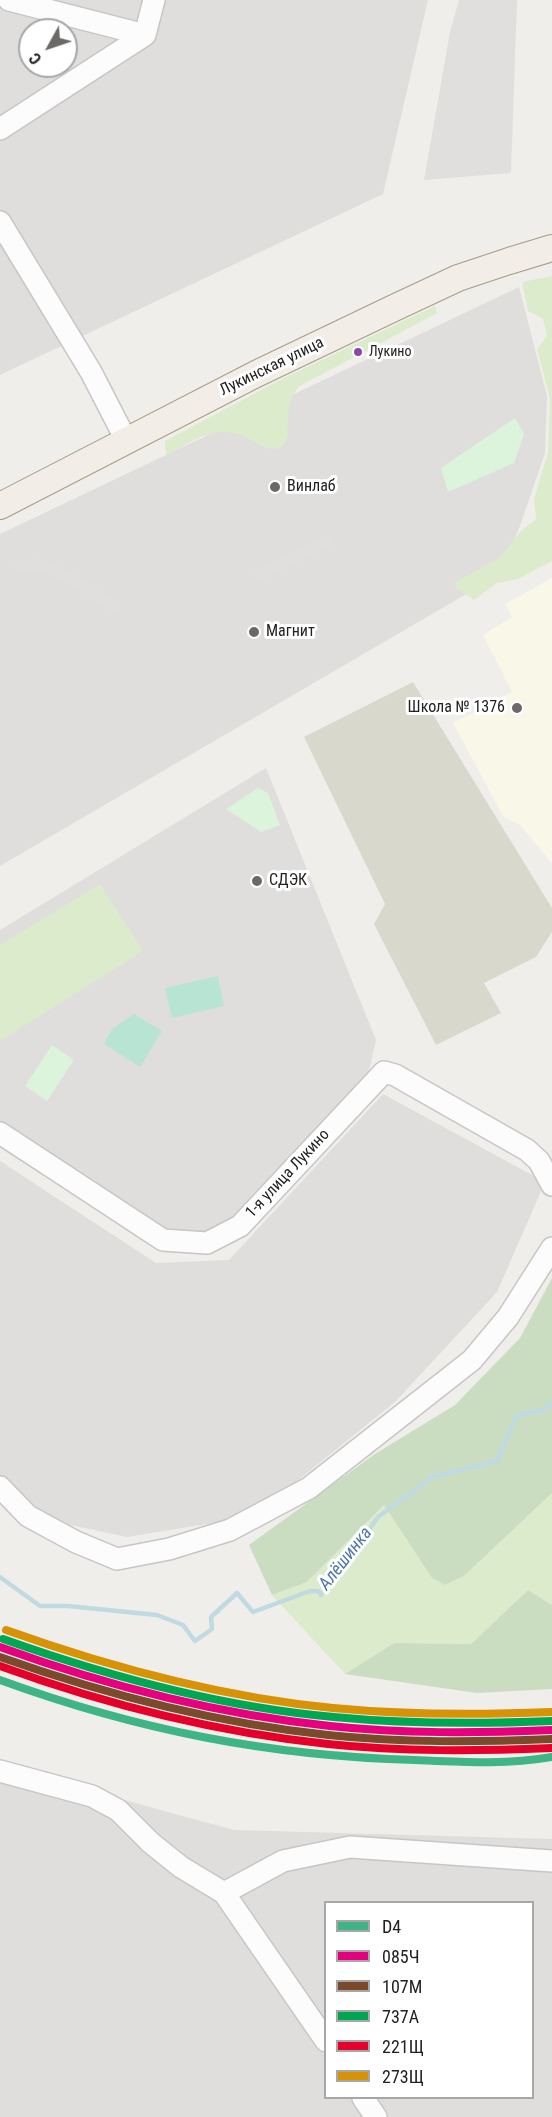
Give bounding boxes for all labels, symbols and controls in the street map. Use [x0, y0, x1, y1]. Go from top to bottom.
north arrow [18, 18, 78, 78]
text: С [25, 49, 46, 68]
street label: Лукинская улица [217, 334, 327, 400]
place label: Лукино [369, 344, 411, 360]
marker: Лукино [352, 346, 364, 358]
place label: Винлаб [287, 477, 336, 497]
marker: Винлаб [268, 480, 282, 494]
place label: Магнит [266, 622, 315, 642]
marker: Магнит [247, 625, 261, 639]
place label: Школа № 1376 [408, 698, 505, 718]
marker: Школа № 1376 [510, 701, 524, 715]
place label: СДЭК [269, 871, 307, 891]
marker: СДЭК [250, 874, 264, 888]
street label: 1-я улица Лукино [242, 1126, 334, 1222]
water label: Алёшинка [315, 1523, 377, 1595]
legend [324, 1901, 534, 2099]
text: D4 [382, 1916, 401, 1937]
text: 085Ч [382, 1946, 419, 1967]
text: 107М [382, 1976, 422, 1997]
text: 737А [382, 2006, 419, 2027]
text: 221Щ [382, 2036, 424, 2057]
text: 273Щ [382, 2066, 424, 2087]

